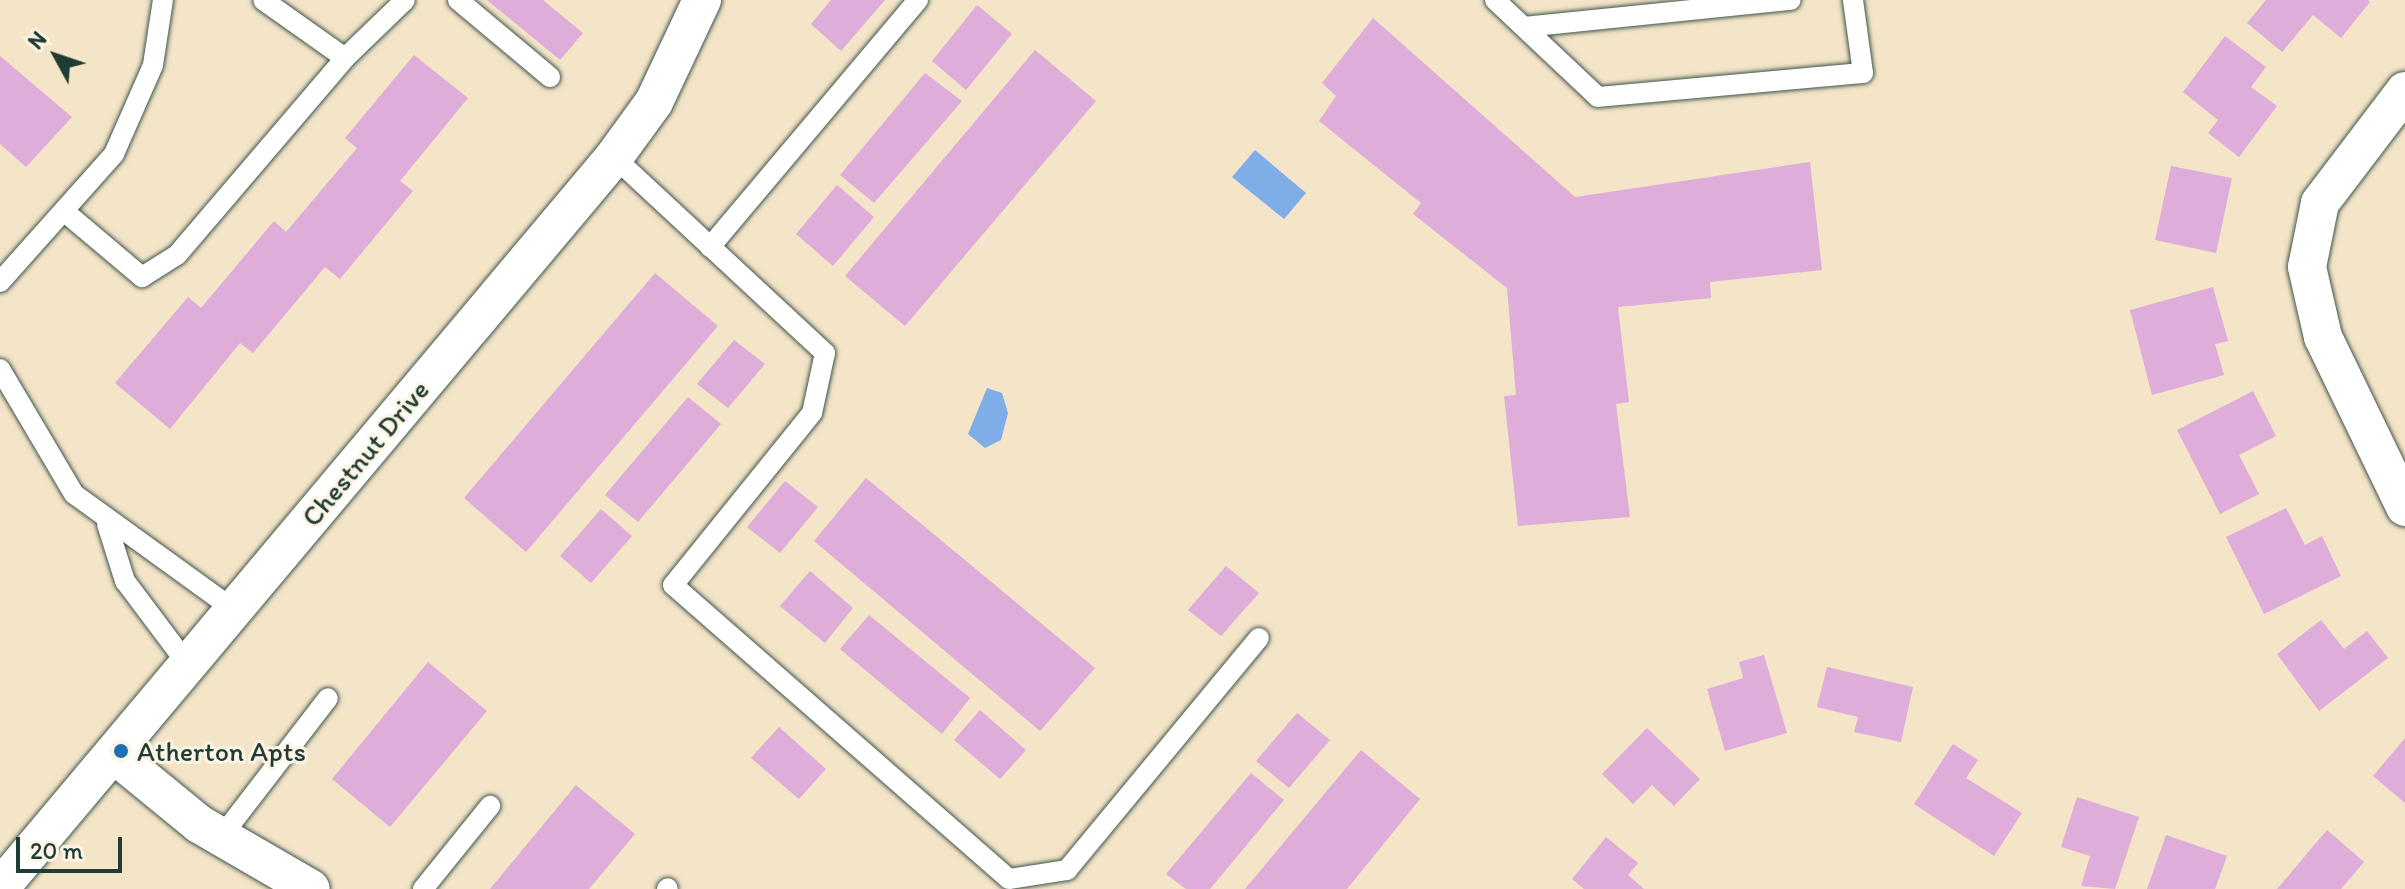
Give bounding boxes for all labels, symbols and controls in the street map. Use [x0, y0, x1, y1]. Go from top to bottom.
north arrow [16, 16, 96, 96]
text: N [22, 26, 52, 55]
street label: Chestnut Drive [294, 373, 436, 533]
place label: Atherton Apts [137, 734, 306, 768]
marker: Atherton Apts [112, 742, 130, 760]
scale bar [20, 821, 126, 871]
text: 20 m [30, 836, 83, 865]

